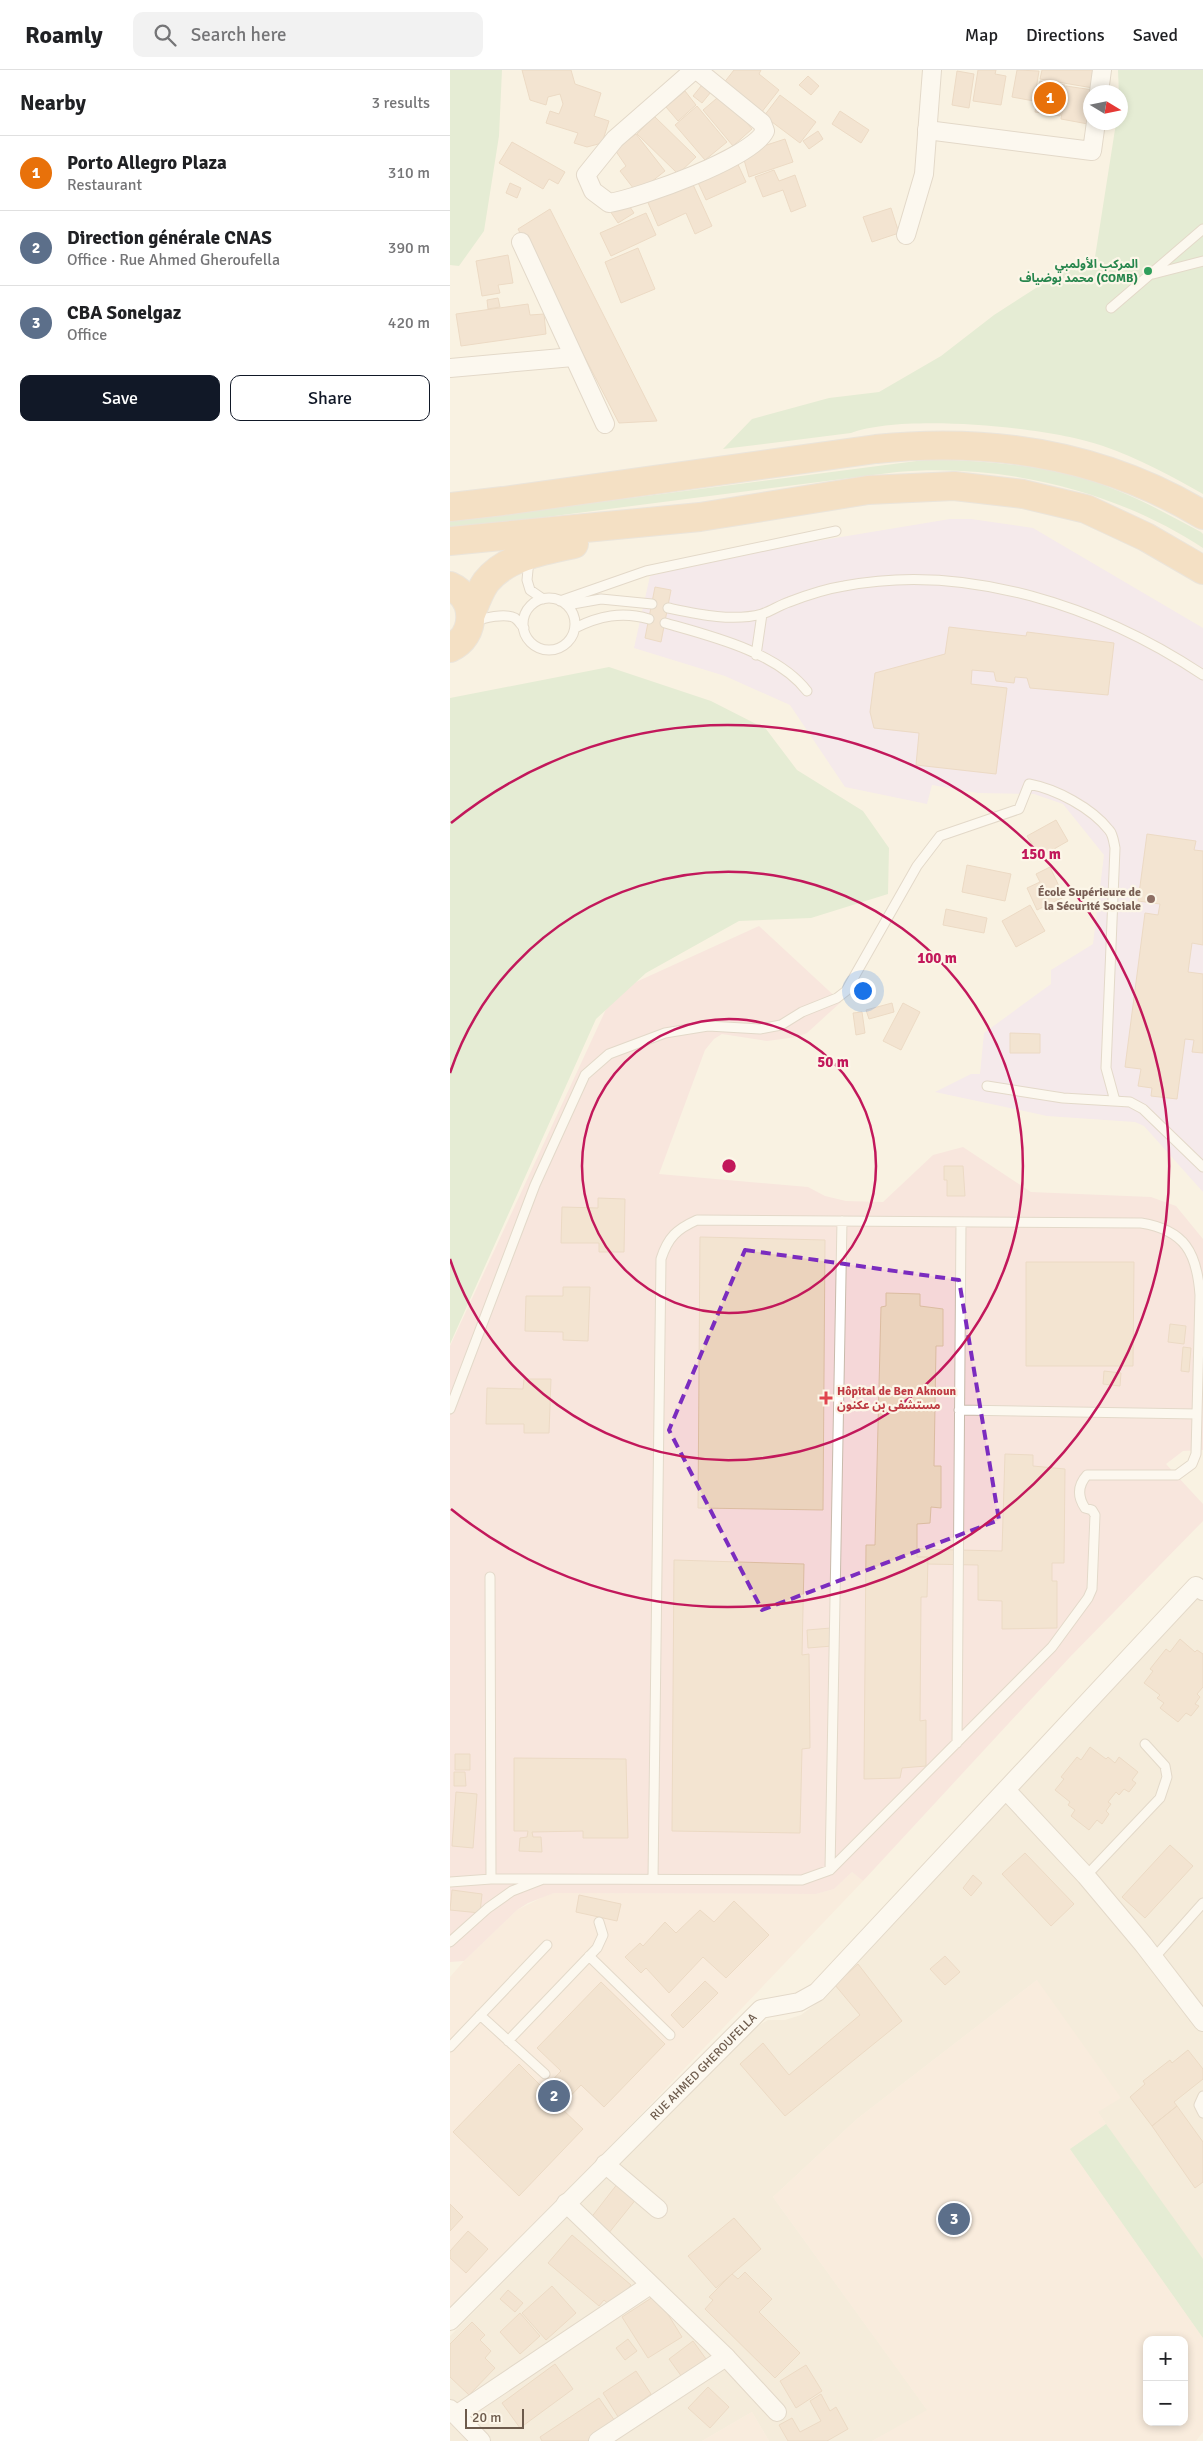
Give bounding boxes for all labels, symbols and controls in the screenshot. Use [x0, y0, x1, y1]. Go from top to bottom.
search box [133, 12, 483, 57]
text: Roamly [25, 20, 103, 50]
icon: search [151, 21, 179, 49]
text: Search here [191, 23, 287, 47]
text: Map [965, 24, 998, 46]
text: Directions [1026, 24, 1105, 46]
text: Saved [1133, 24, 1178, 46]
pin: 1 [1034, 79, 1066, 117]
north arrow [1083, 85, 1128, 130]
text: Nearby [20, 90, 86, 116]
text: 3 results [371, 93, 430, 113]
text: Porto Allegro Plaza [67, 151, 227, 175]
text: 1 [32, 163, 40, 183]
text: 310 m [388, 163, 430, 183]
text: Restaurant [67, 175, 142, 195]
text: Direction générale CNAS [67, 226, 272, 250]
text: 2 [32, 238, 40, 258]
text: 390 m [388, 238, 430, 258]
text: Office · Rue Ahmed Gheroufella [67, 250, 280, 270]
place label: المركب الأولمبي محمد بوضياف (COMB) [1019, 257, 1138, 286]
marker: المركب الأولمبي محمد بوضياف (COMB) [1142, 265, 1154, 277]
text: CBA Sonelgaz [67, 301, 181, 325]
text: 3 [32, 313, 40, 333]
text: 420 m [388, 313, 430, 333]
text: Office [67, 325, 107, 345]
button: Save [20, 375, 220, 421]
button: Share [230, 375, 430, 421]
text: 150 m [1021, 845, 1061, 863]
place label: École Supérieure de la Sécurité Sociale [1038, 885, 1141, 914]
marker: École Supérieure de la Sécurité Sociale [1145, 893, 1157, 905]
text: 100 m [917, 949, 957, 967]
your location [850, 978, 876, 1004]
text: 50 m [817, 1053, 849, 1071]
centre of rings [720, 1157, 738, 1175]
place label: Hôpital de Ben Aknoun مستشفى بن عكنون [837, 1384, 956, 1413]
marker: Hôpital de Ben Aknoun مستشفى بن عكنون [819, 1391, 833, 1405]
street label: RUE AHMED GHEROUFELLA [647, 2010, 760, 2123]
pin: 2 [538, 2077, 570, 2115]
pin: 3 [938, 2200, 970, 2238]
map controls [1143, 2336, 1188, 2426]
button: + [1143, 2336, 1188, 2381]
button: − [1143, 2381, 1188, 2426]
scale bar [465, 2406, 524, 2429]
text: 20 m [472, 2409, 501, 2426]

